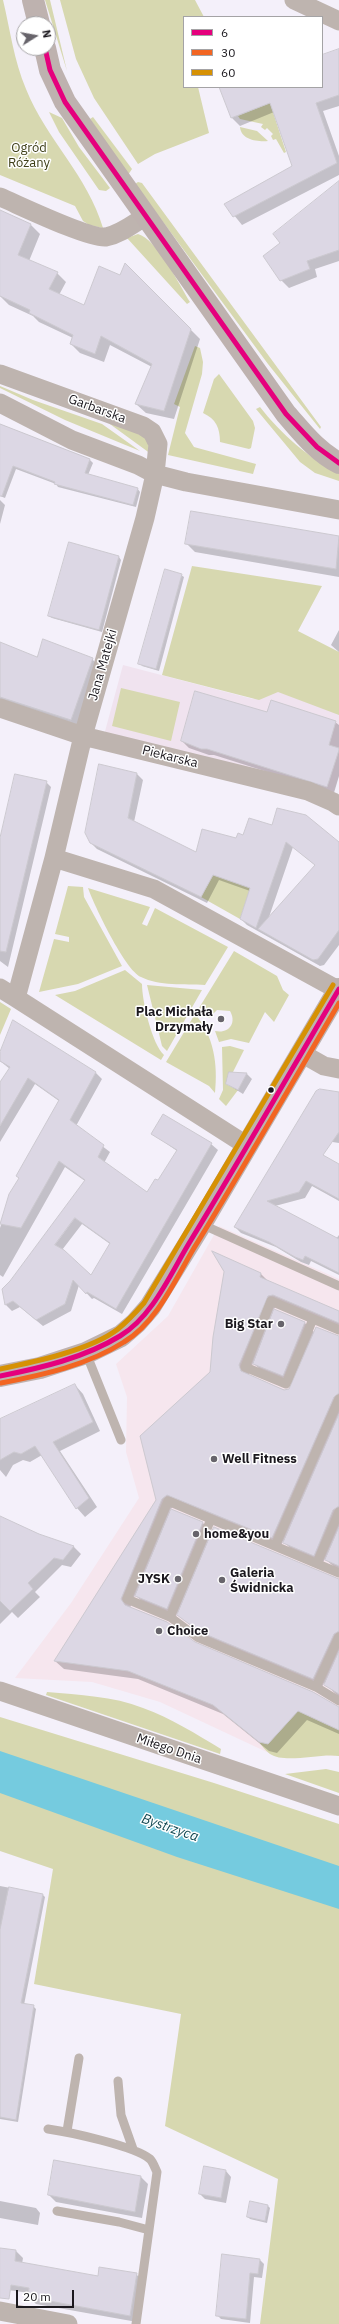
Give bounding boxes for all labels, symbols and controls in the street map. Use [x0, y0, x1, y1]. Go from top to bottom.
north arrow [16, 16, 56, 56]
legend [183, 16, 323, 88]
text: 6 [221, 25, 228, 40]
text: N [39, 29, 54, 39]
text: 30 [221, 45, 235, 60]
text: 60 [221, 65, 235, 80]
park label: Ogród Różany [8, 140, 50, 171]
street label: Garbarska [66, 391, 128, 427]
street label: Jana Matejki [85, 628, 121, 702]
street label: Piekarska [141, 743, 199, 771]
place label: Plac Michała Drzymały [136, 1004, 213, 1035]
marker: Plac Michała Drzymały [216, 1014, 226, 1024]
unlabelled marker [266, 1085, 276, 1095]
place label: Big Star [225, 1316, 273, 1332]
marker: Big Star [276, 1319, 286, 1329]
place label: Well Fitness [222, 1451, 297, 1467]
marker: Well Fitness [209, 1454, 219, 1464]
place label: home&you [204, 1526, 269, 1542]
marker: home&you [191, 1529, 201, 1539]
place label: Galeria Świdnicka [230, 1565, 294, 1596]
place label: JYSK [138, 1571, 170, 1587]
marker: JYSK [173, 1574, 183, 1584]
marker: Galeria Świdnicka [217, 1575, 227, 1585]
place label: Choice [167, 1623, 208, 1639]
marker: Choice [154, 1626, 164, 1636]
street label: Miłego Dnia [134, 1731, 204, 1767]
water label: Bystrzyca [139, 1810, 201, 1846]
scale bar [18, 2282, 76, 2308]
text: 20 m [23, 2289, 51, 2304]

